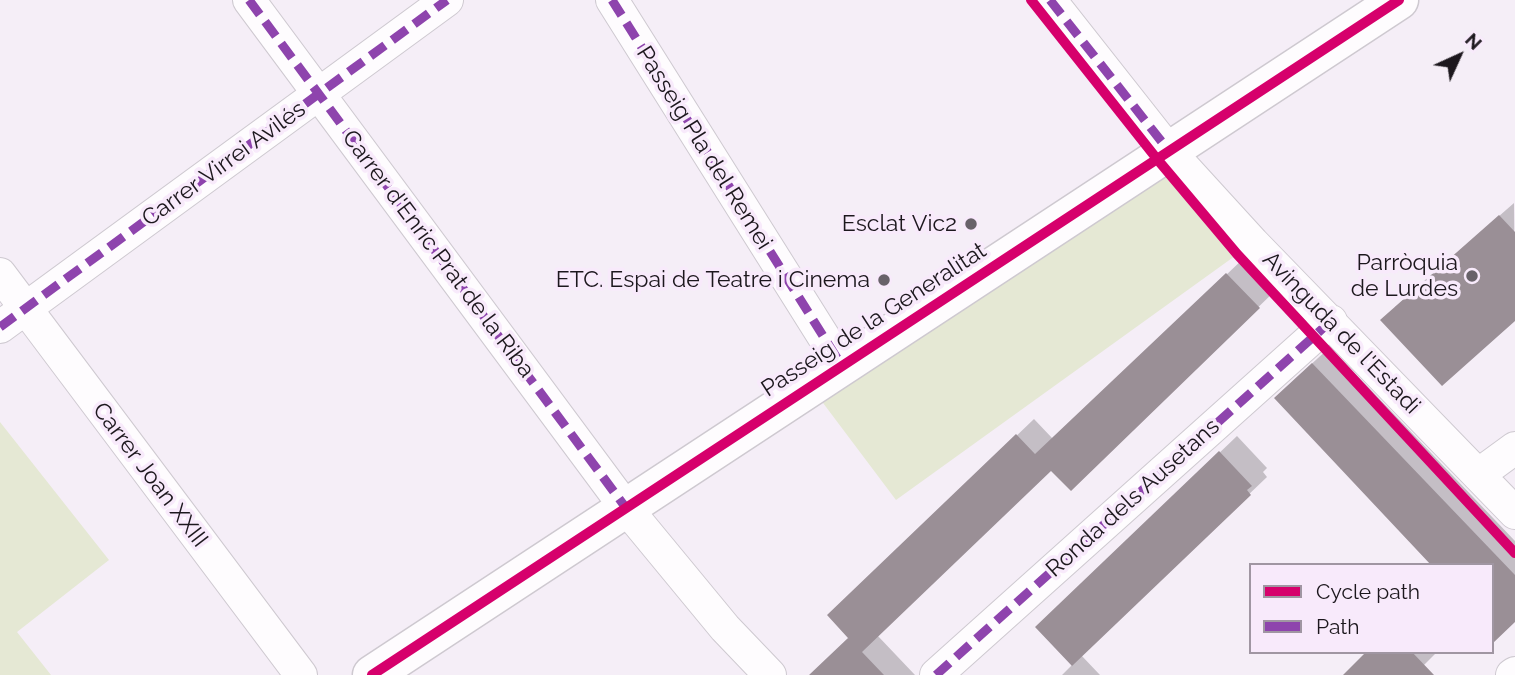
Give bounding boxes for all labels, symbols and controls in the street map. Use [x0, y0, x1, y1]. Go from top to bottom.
north arrow [1424, 21, 1494, 91]
text: N [1461, 28, 1487, 54]
street label: Passeig Pla del Remei [630, 41, 778, 255]
street label: Carrer Virrei Avilés [137, 95, 311, 233]
street label: Carrer d'Enric Prat de la Riba [336, 125, 540, 383]
place label: Esclat Vic2 [842, 210, 957, 238]
marker: Esclat Vic2 [963, 216, 979, 232]
street label: Passeig de la Generalitat [756, 237, 992, 403]
street label: Avinguda de l'Estadi [1256, 246, 1426, 420]
place label: Parròquia de Lurdes [1351, 249, 1458, 303]
place label: ETC. Espai de Teatre i Cinema [556, 266, 870, 294]
marker: Parròquia de Lurdes [1464, 268, 1480, 284]
marker: ETC. Espai de Teatre i Cinema [876, 272, 892, 288]
street label: Carrer Joan XXIII [87, 397, 213, 553]
street label: Ronda dels Ausetans [1041, 413, 1225, 583]
legend [1249, 563, 1494, 654]
text: Cycle path [1316, 579, 1420, 604]
text: Path [1316, 614, 1360, 639]

